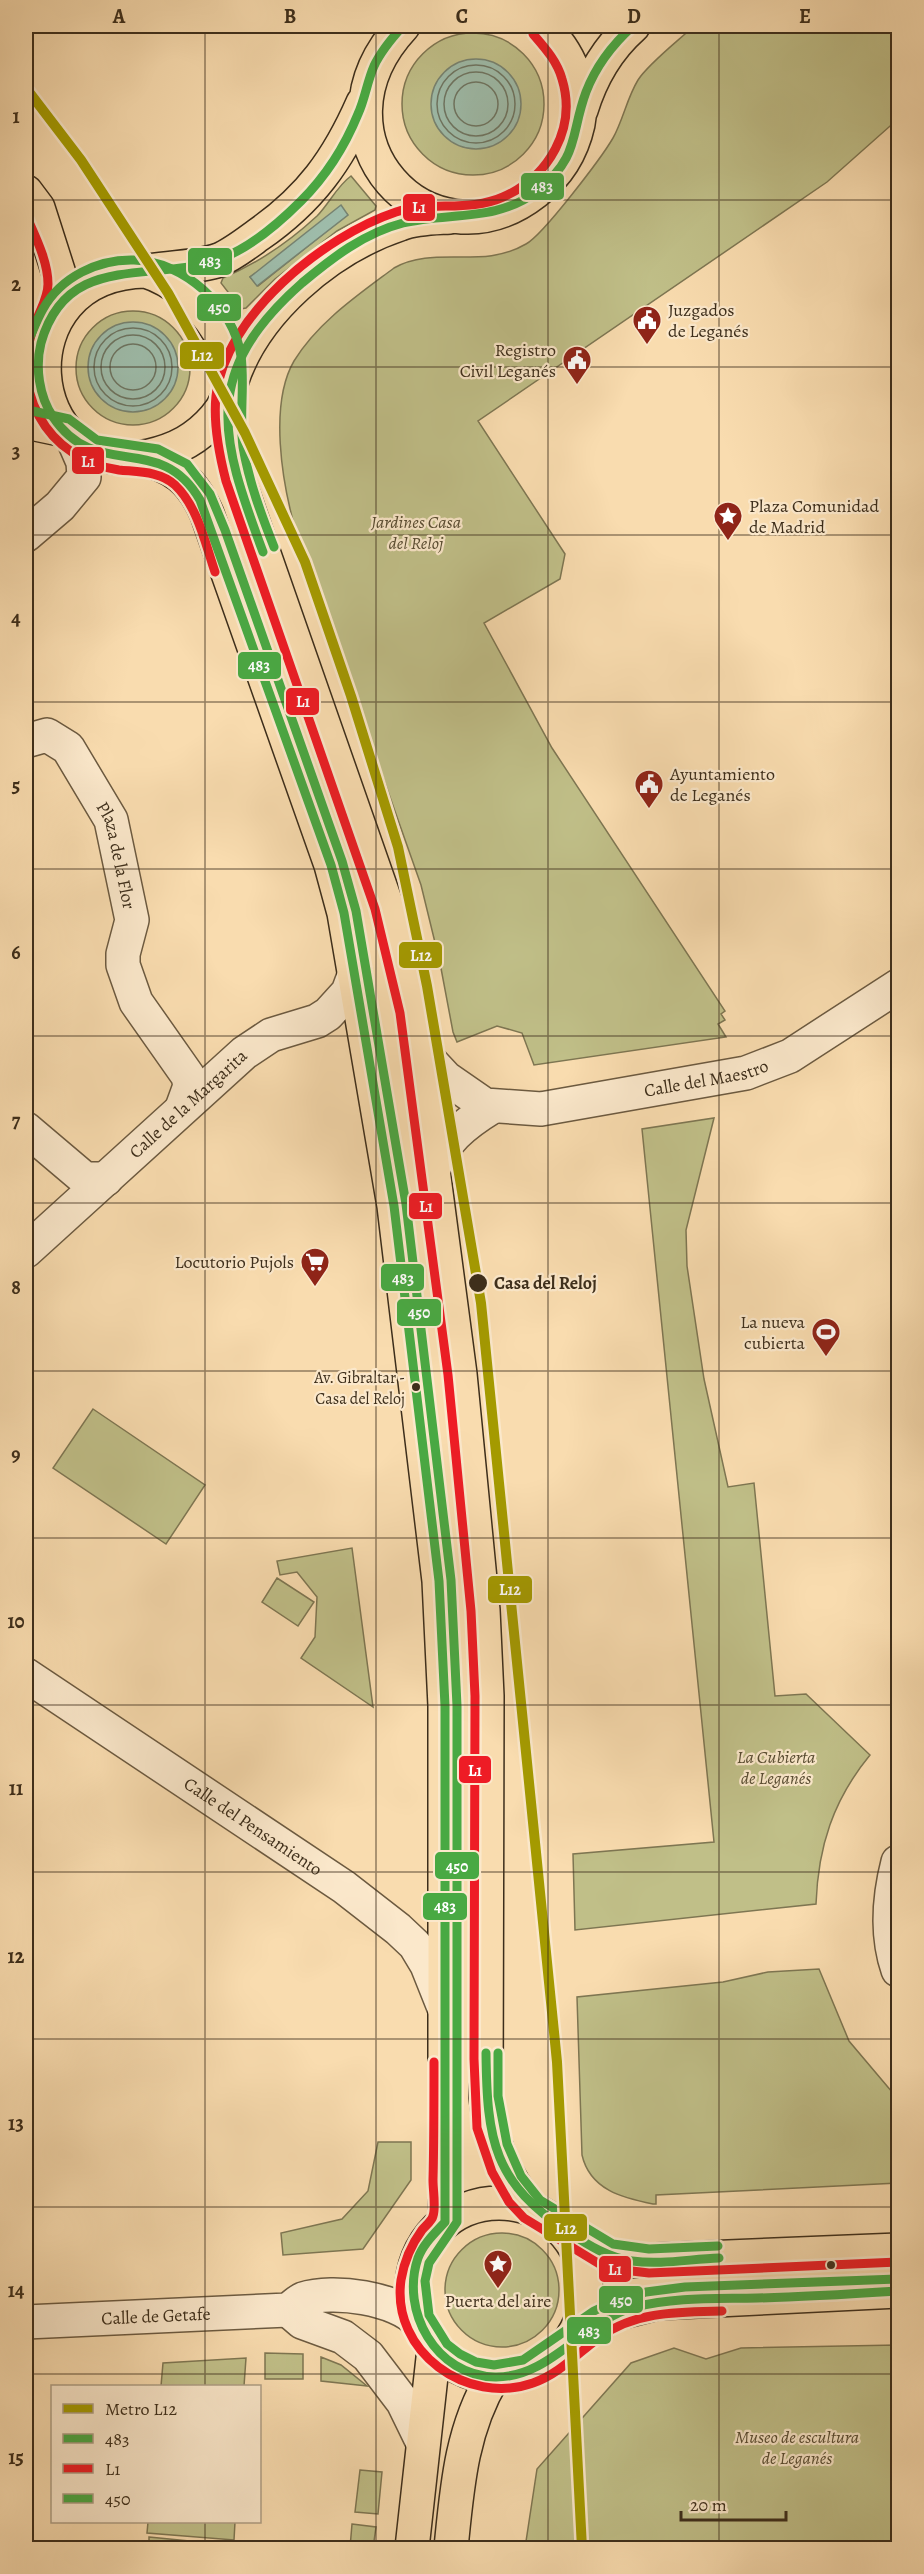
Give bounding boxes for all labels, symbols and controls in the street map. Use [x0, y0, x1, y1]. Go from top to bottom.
text: A [112, 3, 126, 30]
text: B [284, 3, 296, 30]
text: C [456, 3, 468, 30]
text: D [627, 3, 641, 30]
text: E [799, 3, 811, 30]
text: 1 [12, 103, 20, 130]
line badge: 483 [520, 172, 565, 201]
text: 483 [531, 176, 553, 198]
line badge: L1 [402, 193, 436, 222]
text: L1 [412, 197, 426, 219]
line badge: 483 [187, 247, 233, 276]
text: 483 [199, 251, 221, 273]
text: 2 [11, 271, 21, 298]
line badge: 450 [196, 293, 242, 322]
text: 450 [208, 297, 230, 319]
place label: Juzgados de Leganés [668, 298, 749, 343]
public building icon: Juzgados de Leganés [631, 304, 663, 346]
place label: Registro Civil Leganés [460, 338, 556, 383]
line badge: L12 [179, 341, 225, 370]
public building icon: Registro Civil Leganés [561, 344, 593, 386]
text: L12 [191, 345, 213, 367]
text: 3 [12, 438, 20, 465]
line badge: L1 [71, 446, 105, 475]
text: L1 [81, 451, 95, 473]
place label: Plaza Comunidad de Madrid [749, 494, 880, 539]
place icon: Plaza Comunidad de Madrid [712, 500, 744, 542]
park label: Jardines Casa del Reloj [370, 510, 461, 555]
text: 4 [11, 605, 21, 632]
line badge: 483 [237, 651, 282, 680]
text: 483 [248, 655, 270, 677]
line badge: L1 [285, 687, 320, 716]
text: L1 [296, 691, 310, 713]
place label: Ayuntamiento de Leganés [669, 762, 775, 807]
public building icon: Ayuntamiento de Leganés [633, 768, 665, 810]
text: 5 [12, 772, 20, 799]
street label: Plaza de la Flor [91, 797, 141, 911]
text: 6 [11, 939, 21, 966]
line badge: L12 [398, 941, 443, 969]
text: L12 [410, 945, 432, 967]
street label: Calle de la Margarita [124, 1043, 253, 1164]
street label: Calle del Maestro [642, 1054, 772, 1103]
text: 7 [12, 1107, 21, 1134]
line badge: L1 [408, 1192, 443, 1220]
text: L1 [419, 1196, 433, 1218]
supermarket icon: Locutorio Pujols [299, 1246, 331, 1288]
place label: Locutorio Pujols [174, 1250, 294, 1274]
line badge: 483 [380, 1263, 425, 1292]
text: 483 [392, 1268, 414, 1290]
place label: Casa del Reloj [494, 1271, 597, 1295]
marker: Casa del Reloj [467, 1272, 489, 1294]
text: 8 [11, 1274, 21, 1301]
line badge: 450 [396, 1298, 442, 1327]
text: 450 [408, 1302, 430, 1324]
place label: La nueva cubierta [740, 1310, 806, 1355]
sports icon: La nueva cubierta [810, 1316, 842, 1358]
place label: Av. Gibraltar - Casa del Reloj [313, 1367, 405, 1410]
marker: Av. Gibraltar - Casa del Reloj [410, 1381, 422, 1393]
text: 9 [11, 1441, 21, 1468]
line badge: L12 [487, 1575, 533, 1604]
text: L12 [499, 1579, 521, 1601]
text: 10 [7, 1608, 25, 1635]
park label: La Cubierta de Leganés [737, 1745, 815, 1790]
line badge: L1 [458, 1755, 492, 1784]
text: L1 [468, 1760, 482, 1782]
street label: Calle del Pensamiento [179, 1772, 327, 1881]
text: 11 [9, 1775, 23, 1802]
line badge: 450 [434, 1851, 480, 1880]
text: 450 [446, 1856, 468, 1878]
line badge: 483 [422, 1892, 468, 1921]
text: 483 [434, 1896, 456, 1918]
text: 12 [8, 1943, 25, 1970]
text: 13 [8, 2110, 24, 2137]
line badge: L12 [543, 2213, 588, 2242]
text: L12 [555, 2218, 577, 2240]
place icon: Puerta del aire [482, 2248, 514, 2290]
line badge: L1 [598, 2255, 632, 2283]
text: L1 [608, 2259, 622, 2281]
unlabelled marker [825, 2259, 837, 2271]
text: 14 [8, 2277, 25, 2304]
line badge: 450 [598, 2285, 644, 2314]
place label: Puerta del aire [445, 2289, 551, 2313]
text: 450 [610, 2290, 632, 2312]
street label: Calle de Getafe [101, 2302, 211, 2331]
line badge: 483 [566, 2316, 612, 2345]
text: 483 [578, 2321, 600, 2343]
legend [51, 2385, 261, 2523]
text: Metro L12 [105, 2397, 177, 2421]
park label: Museo de escultura de Leganés [735, 2425, 859, 2470]
text: 483 [105, 2427, 129, 2451]
text: 15 [8, 2444, 24, 2471]
text: L1 [105, 2457, 120, 2481]
scale bar [681, 2484, 786, 2522]
text: 450 [105, 2487, 131, 2511]
text: 20 m [690, 2493, 727, 2517]

